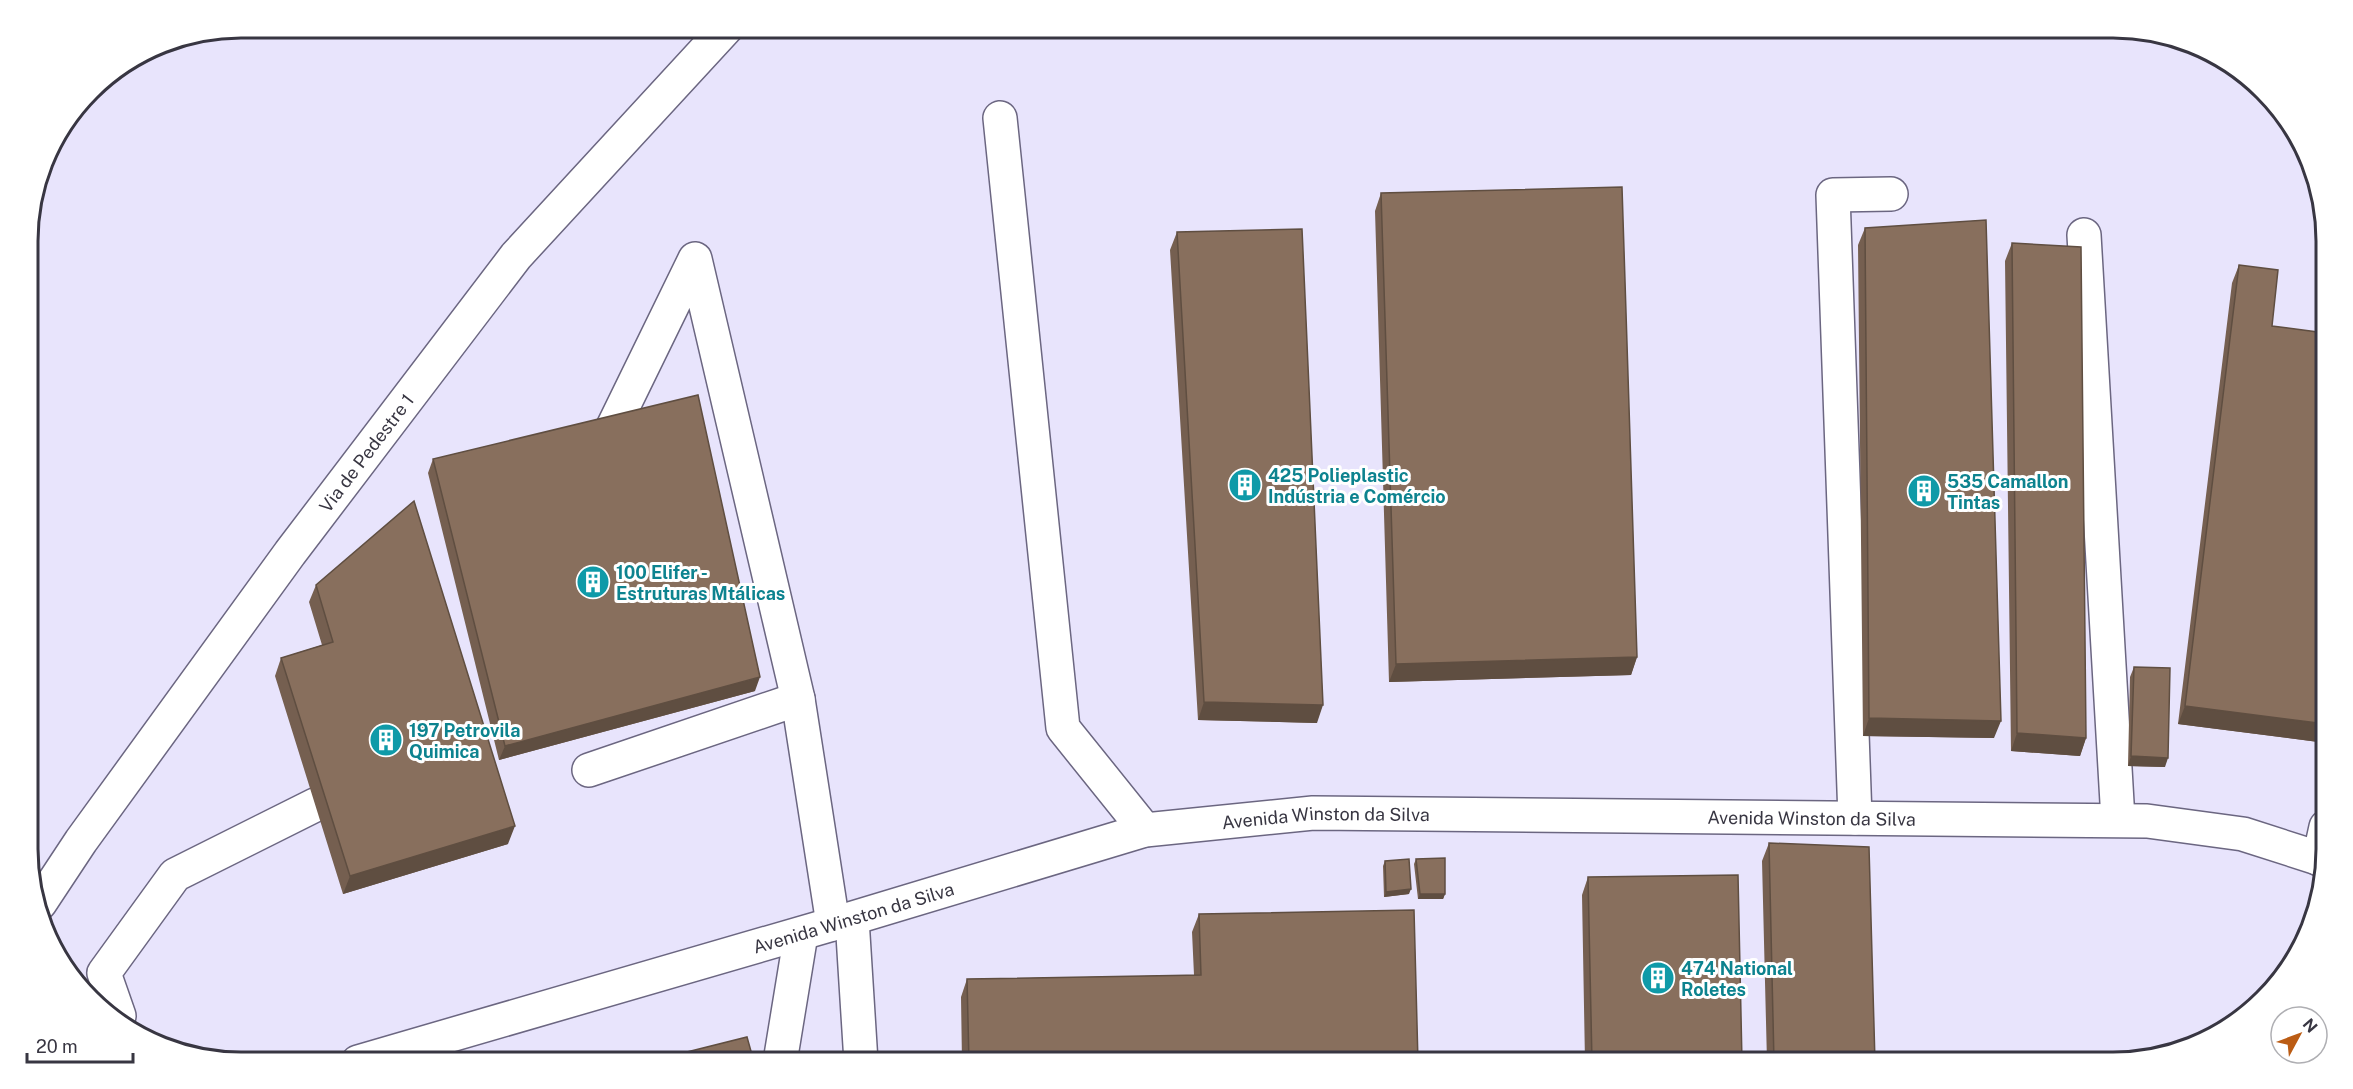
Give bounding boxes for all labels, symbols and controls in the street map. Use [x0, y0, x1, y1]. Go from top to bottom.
street label: Via de Pedestre 1 [315, 390, 418, 516]
place label: 425 Polieplastic Indústria e Comércio [1268, 465, 1446, 507]
building icon: 425 Polieplastic Indústria e Comércio [1227, 467, 1263, 503]
place label: 535 Camallon Tintas [1947, 471, 2069, 513]
building icon: 535 Camallon Tintas [1906, 473, 1942, 509]
place label: 100 Elifer - Estruturas Mtálicas [616, 562, 785, 604]
building icon: 100 Elifer - Estruturas Mtálicas [575, 564, 611, 600]
place label: 197 Petrovila Quimica [409, 720, 520, 762]
building icon: 197 Petrovila Quimica [368, 722, 404, 758]
street label: Avenida Winston da Silva [1221, 803, 1430, 833]
street label: Avenida Winston da Silva [1707, 806, 1916, 829]
street label: Avenida Winston da Silva [750, 878, 956, 957]
place label: 474 National Roletes [1681, 958, 1793, 1000]
building icon: 474 National Roletes [1640, 960, 1676, 996]
north arrow [2269, 1005, 2329, 1065]
text: N [2299, 1015, 2321, 1036]
scale bar [27, 1026, 134, 1064]
text: 20 m [36, 1036, 78, 1057]

